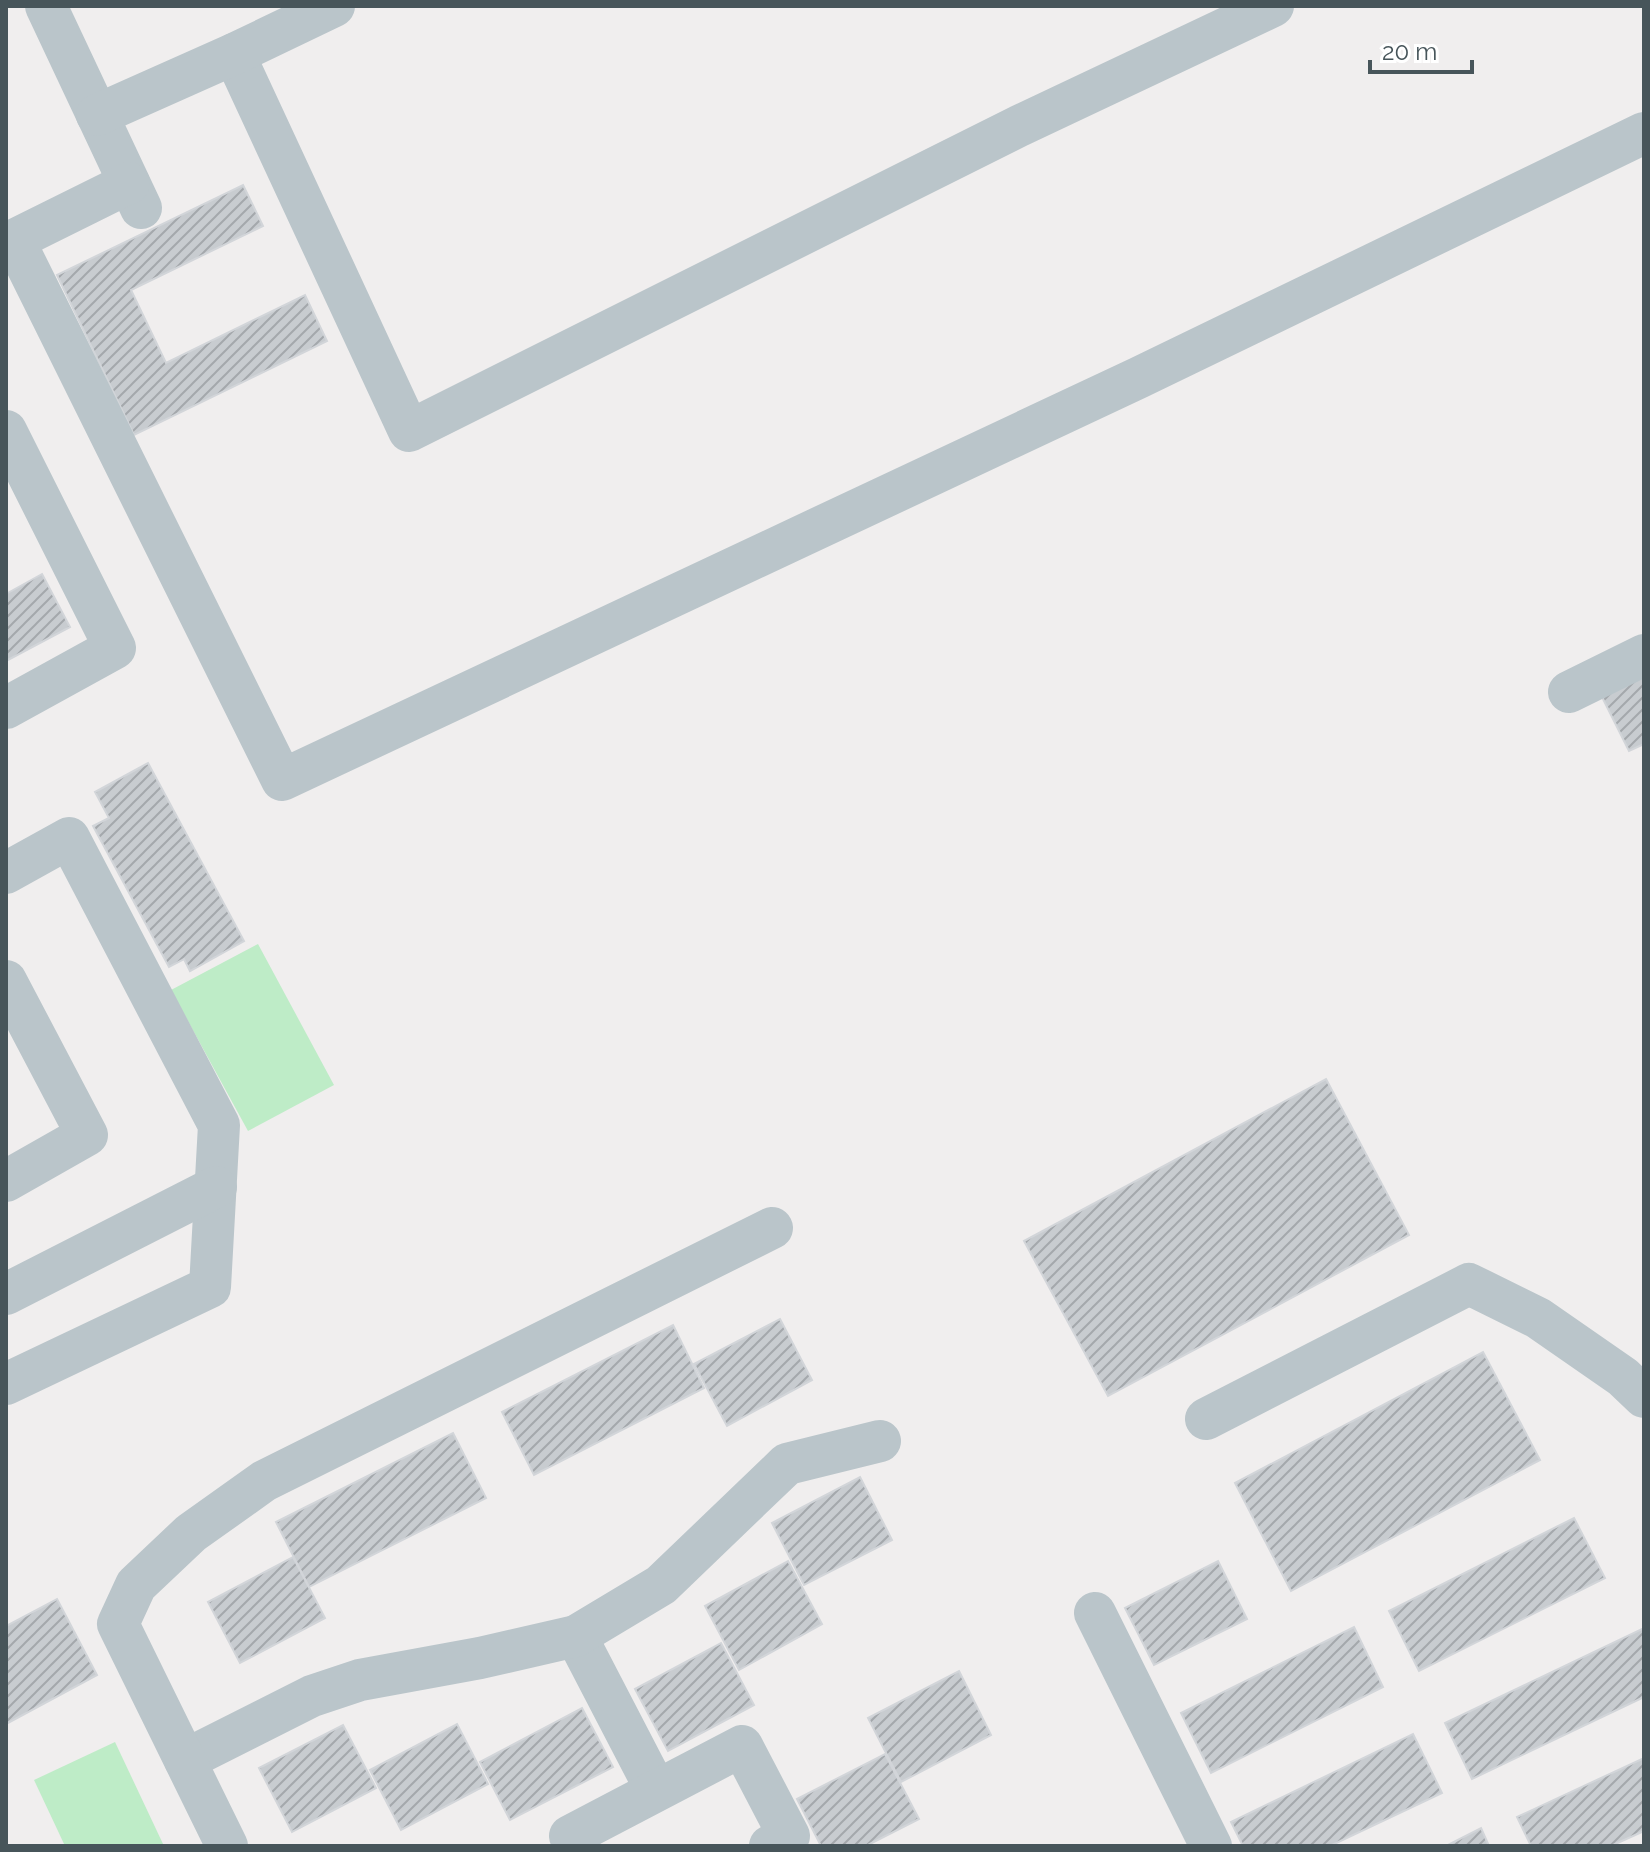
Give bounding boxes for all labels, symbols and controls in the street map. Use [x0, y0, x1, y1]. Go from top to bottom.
scale bar [1370, 24, 1472, 74]
text: 20 m [1382, 37, 1437, 66]

